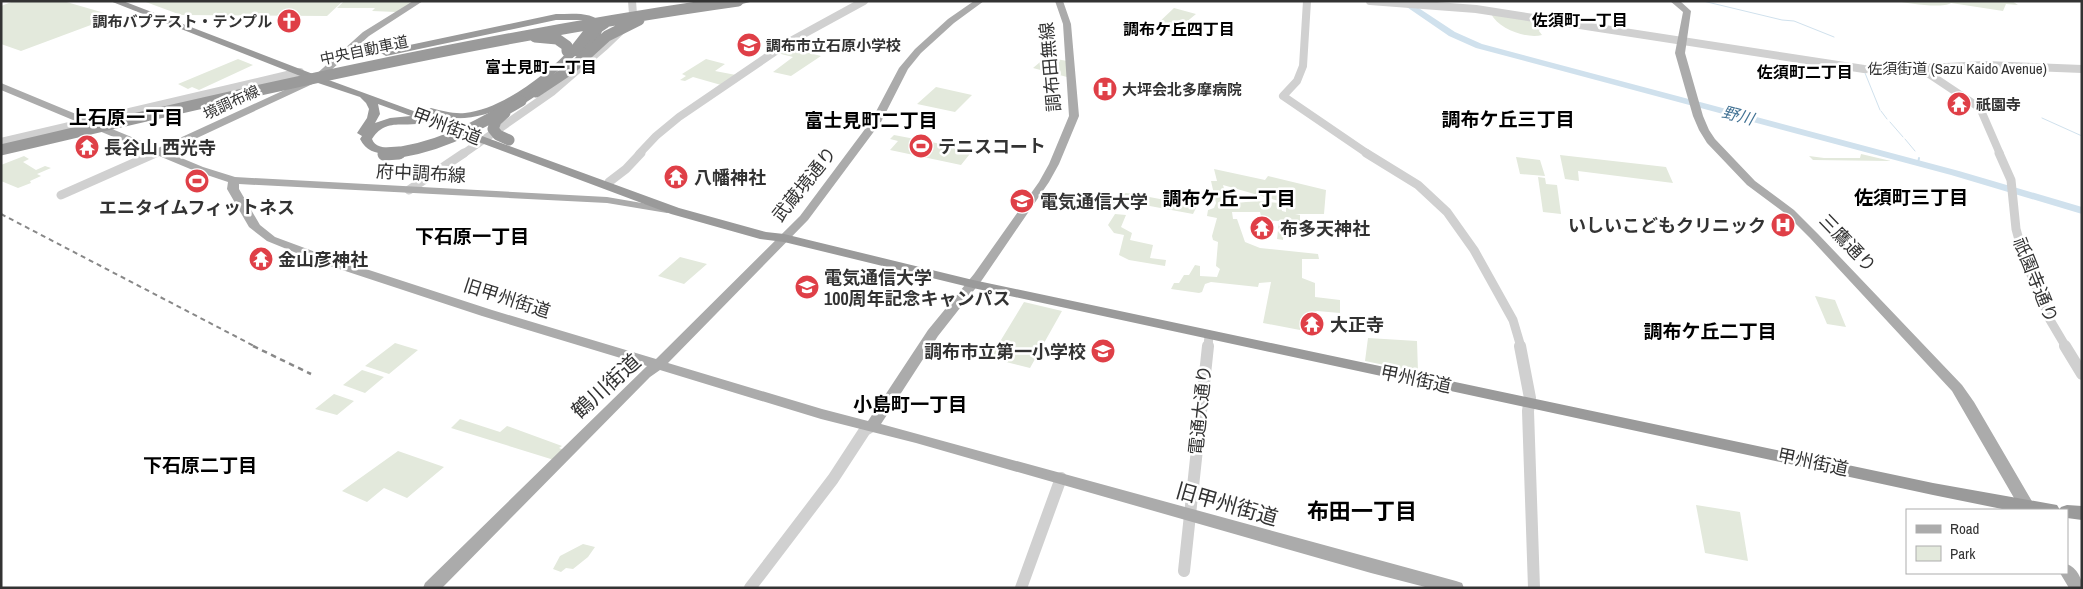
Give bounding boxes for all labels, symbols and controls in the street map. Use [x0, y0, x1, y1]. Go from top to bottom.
church icon: 調布バプテスト・テンプル [276, 8, 302, 34]
district label: 佐須町一丁目 [1531, 9, 1628, 31]
place label: 調布バプテスト・テンプル [92, 11, 272, 32]
district label: 調布ケ丘四丁目 [1123, 18, 1235, 40]
street label: 調布田無線 [1034, 21, 1066, 113]
street label: 中央自動車道 [318, 30, 410, 70]
school or university icon: 調布市立石原小学校 [736, 32, 762, 58]
place label: 調布市立石原小学校 [766, 35, 901, 56]
district label: 富士見町一丁目 [485, 56, 597, 78]
street label: 佐須街道 (Sazu Kaido Avenue) [1867, 58, 2047, 79]
district label: 佐須町二丁目 [1756, 61, 1853, 83]
hospital icon: 大坪会北多摩病院 [1092, 76, 1118, 102]
place label: 大坪会北多摩病院 [1122, 79, 1242, 100]
street label: 境調布線 [199, 80, 263, 124]
temple icon: 祇園寺 [1946, 91, 1972, 117]
place label: 祇園寺 [1976, 94, 2021, 115]
water label: 野川 [1720, 100, 1758, 130]
street label: 甲州街道 [409, 101, 485, 151]
district label: 上石原一丁目 [69, 104, 183, 130]
district label: 調布ケ丘三丁目 [1441, 106, 1575, 132]
district label: 富士見町二丁目 [804, 107, 938, 133]
sports icon: テニスコート [908, 133, 934, 159]
temple icon: 長谷山 西光寺 [74, 134, 100, 160]
place label: テニスコート [938, 134, 1046, 159]
place label: 長谷山 西光寺 [104, 135, 216, 160]
street label: 武蔵境通り [766, 141, 842, 227]
street label: 府中調布線 [375, 158, 467, 188]
temple icon: 八幡神社 [663, 164, 689, 190]
place label: 八幡神社 [694, 165, 766, 190]
sports icon: エニタイムフィットネス [184, 168, 210, 194]
district label: 佐須町三丁目 [1854, 184, 1968, 210]
district label: 調布ケ丘一丁目 [1162, 185, 1296, 211]
school or university icon: 電気通信大学 [1009, 188, 1035, 214]
place label: 電気通信大学 [1040, 189, 1148, 214]
place label: エニタイムフィットネス [99, 195, 295, 220]
street label: 三鷹通り [1814, 208, 1882, 278]
hospital icon: いしいこどもクリニック [1770, 212, 1796, 238]
place label: いしいこどもクリニック [1568, 213, 1766, 238]
temple icon: 布多天神社 [1249, 215, 1275, 241]
place label: 布多天神社 [1280, 216, 1370, 241]
district label: 下石原一丁目 [415, 223, 529, 249]
street label: 祇園寺通り [2008, 234, 2064, 326]
temple icon: 金山彦神社 [248, 246, 274, 272]
place label: 金山彦神社 [278, 247, 368, 272]
place label: 電気通信大学 100周年記念キャンパス [824, 265, 1011, 311]
street label: 旧甲州街道 [460, 272, 554, 324]
school or university icon: 電気通信大学 100周年記念キャンパス [794, 274, 820, 300]
temple icon: 大正寺 [1299, 311, 1325, 337]
place label: 大正寺 [1330, 312, 1384, 337]
district label: 調布ケ丘二丁目 [1643, 318, 1777, 344]
school or university icon: 調布市立第一小学校 [1090, 338, 1116, 364]
place label: 調布市立第一小学校 [924, 339, 1086, 364]
street label: 鶴川街道 [565, 347, 647, 425]
street label: 甲州街道 [1378, 359, 1454, 399]
street label: 電通大通り [1183, 364, 1217, 456]
district label: 小島町一丁目 [853, 391, 967, 417]
street label: 甲州街道 [1775, 442, 1851, 482]
district label: 下石原二丁目 [143, 452, 257, 478]
street label: 旧甲州街道 [1173, 476, 1281, 532]
district label: 布田一丁目 [1307, 496, 1417, 526]
legend [1906, 509, 2068, 574]
text: Road [1950, 518, 1979, 539]
text: Park [1950, 543, 1976, 564]

